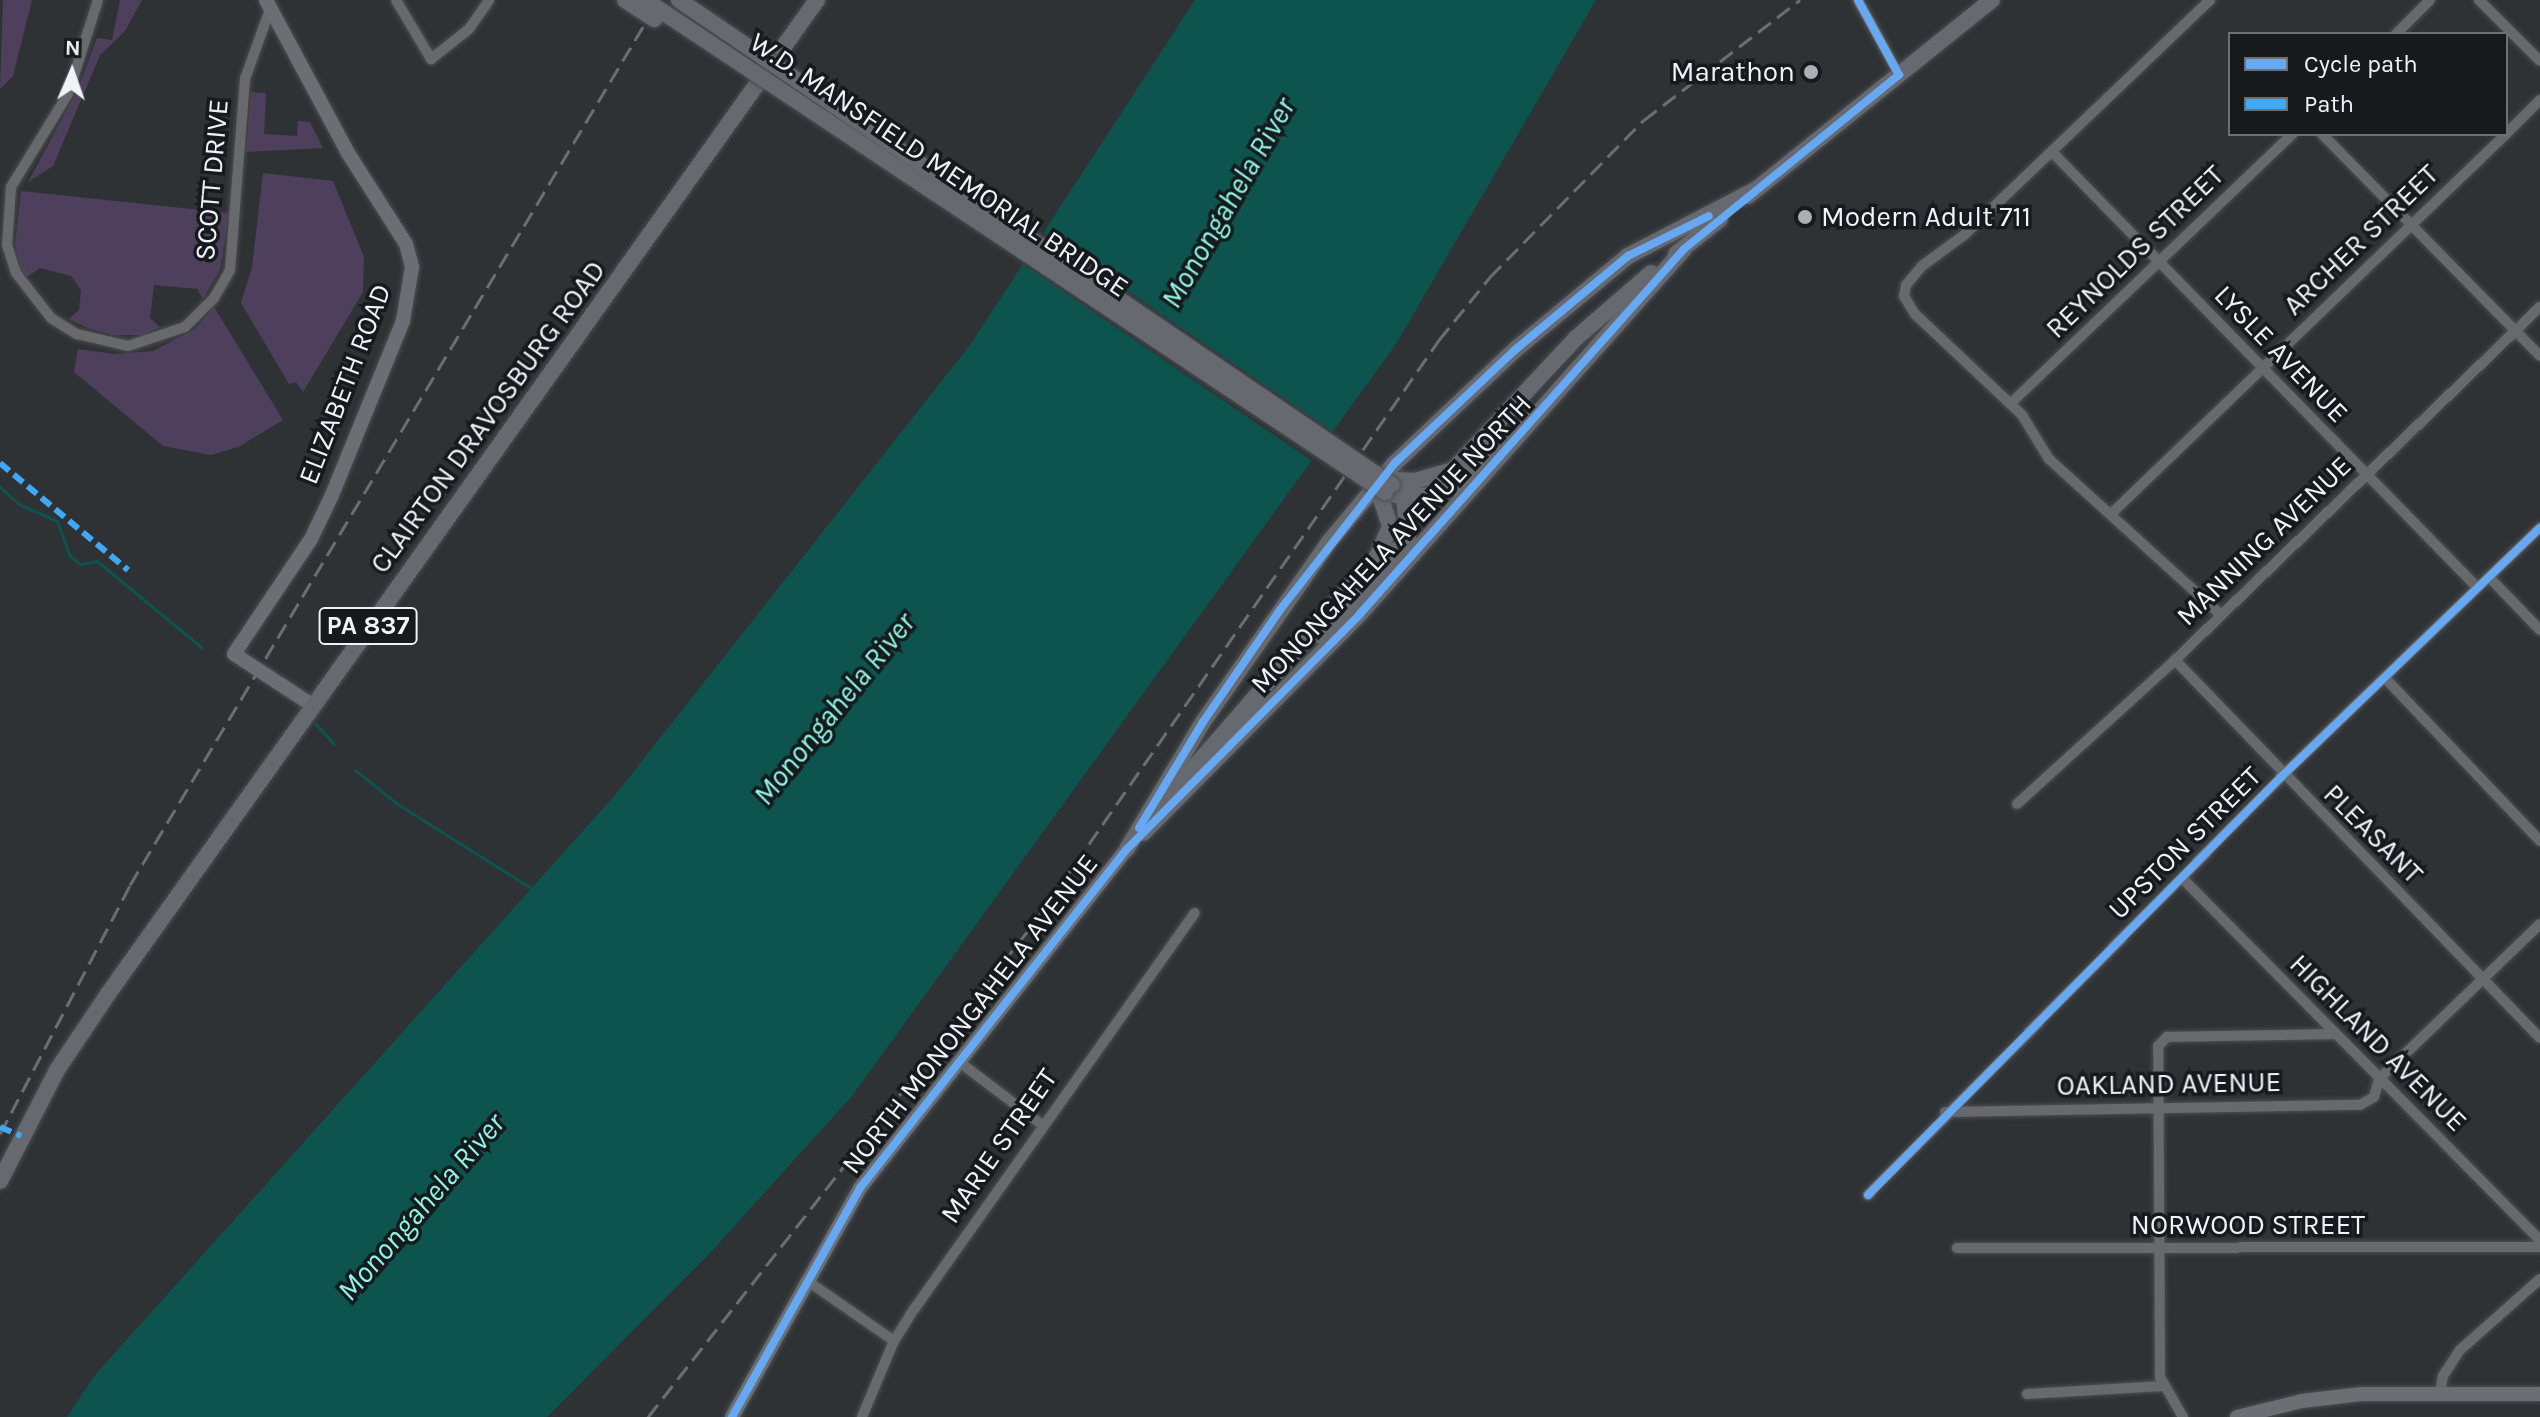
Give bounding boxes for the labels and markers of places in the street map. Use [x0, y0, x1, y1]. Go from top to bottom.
place label: Marathon [1671, 55, 1795, 89]
marker: Marathon [1802, 63, 1820, 81]
place label: Modern Adult 711 [1821, 200, 2031, 234]
marker: Modern Adult 711 [1796, 208, 1814, 226]

